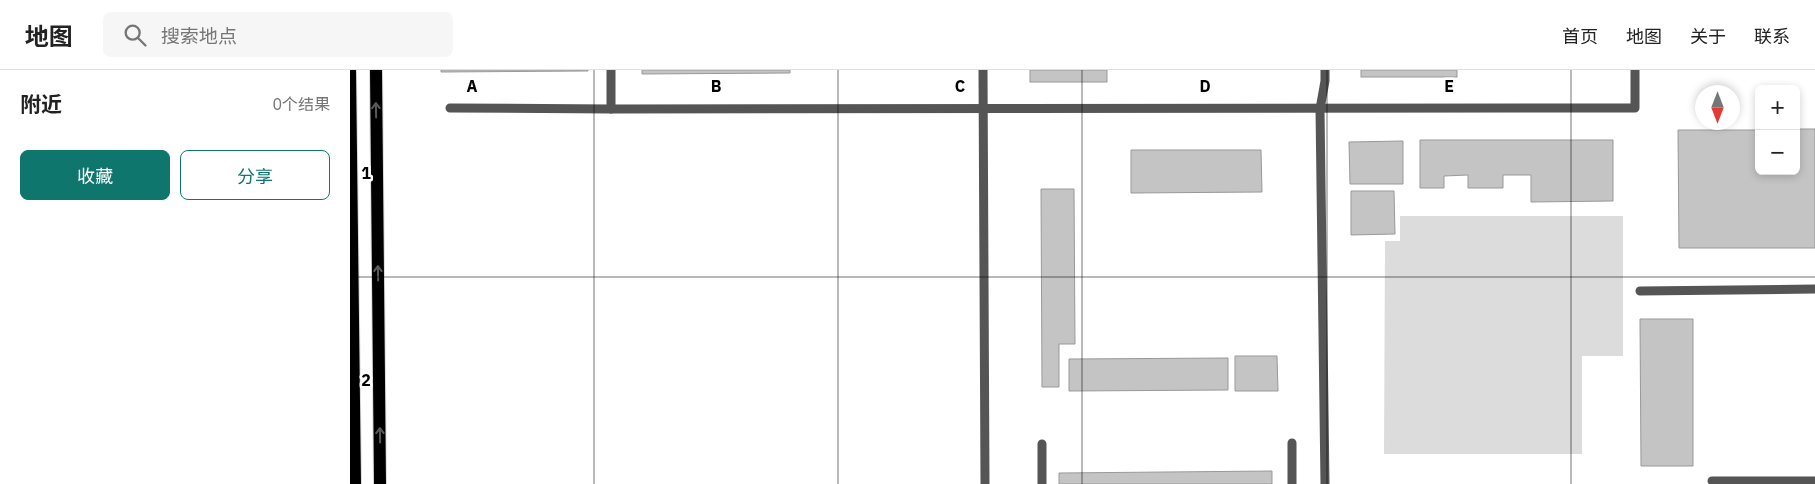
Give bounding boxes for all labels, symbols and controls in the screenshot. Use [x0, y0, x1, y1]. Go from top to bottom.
search box [103, 12, 453, 57]
text: 地图 [25, 20, 73, 52]
icon: search [121, 21, 149, 49]
text: 搜索地点 [161, 24, 237, 48]
text: 首页 [1562, 25, 1598, 48]
text: 地图 [1626, 25, 1662, 48]
text: 关于 [1690, 25, 1726, 48]
text: 联系 [1754, 25, 1790, 48]
text: A [467, 76, 478, 96]
text: B [711, 76, 722, 96]
text: C [955, 76, 965, 96]
text: D [1199, 76, 1211, 96]
text: E [1444, 76, 1454, 96]
north arrow [1695, 85, 1740, 130]
map controls [1755, 85, 1800, 175]
button: + [1755, 85, 1800, 130]
text: 附近 [20, 90, 62, 118]
text: 0个结果 [272, 94, 330, 114]
one-way arrow [371, 103, 381, 119]
button: − [1755, 130, 1800, 175]
button: 收藏 [20, 150, 170, 200]
button: 分享 [180, 150, 330, 200]
text: 1 [361, 163, 371, 183]
one-way arrow [373, 265, 383, 282]
text: 2 [361, 370, 371, 390]
one-way arrow [375, 428, 385, 444]

